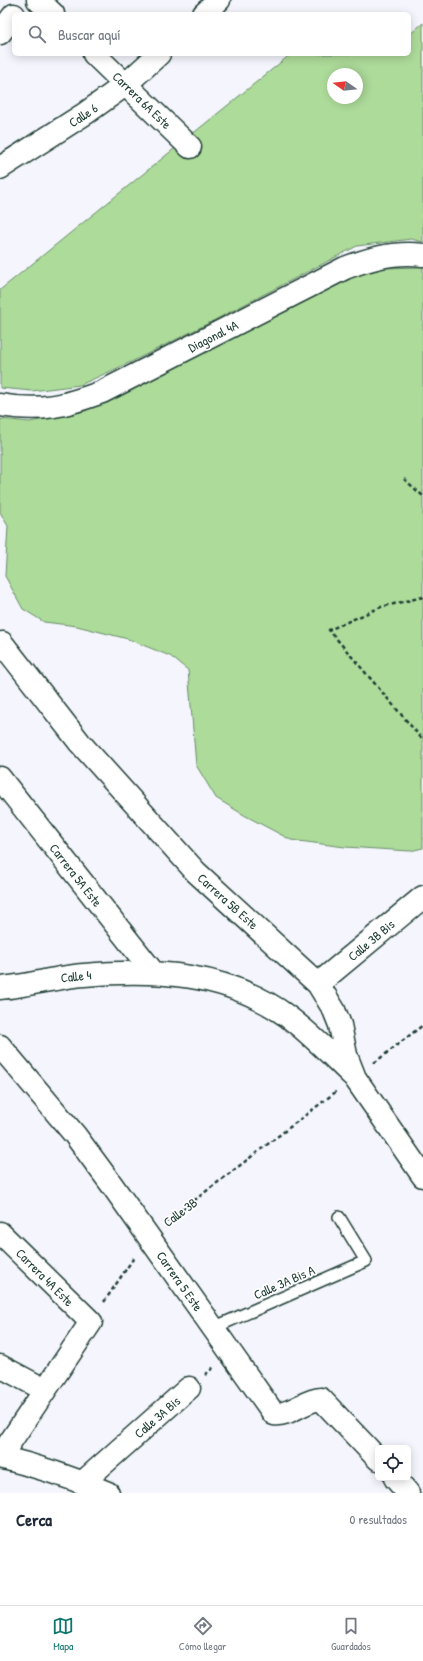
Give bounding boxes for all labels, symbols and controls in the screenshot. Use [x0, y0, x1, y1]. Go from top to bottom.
search box [12, 12, 411, 56]
icon: search [26, 23, 48, 45]
text: Buscar aquí [58, 24, 121, 45]
street label: Carrera 6A Este [109, 67, 175, 133]
north arrow [327, 68, 363, 104]
street label: Calle 6 [65, 99, 101, 131]
street label: Diagonal 4A [185, 315, 242, 356]
street label: Carrera 5A Este [46, 840, 106, 910]
street label: Carrera 5B Este [194, 869, 262, 933]
street label: Calle 3B Bis [344, 915, 398, 965]
street label: Calle 4 [60, 965, 92, 987]
street label: Calle 3B [159, 1193, 201, 1231]
street label: Carrera 4A Este [12, 1244, 78, 1310]
street label: Carrera 5 Este [153, 1247, 207, 1315]
street label: Calle 3A Bis A [251, 1260, 318, 1303]
street label: Calle 3A Bis [130, 1392, 184, 1442]
map controls [375, 1445, 411, 1481]
button: locate [375, 1445, 411, 1481]
text: Cerca [16, 1508, 52, 1531]
text: 0 resultados [349, 1510, 407, 1528]
tab: Mapa [52, 1615, 74, 1653]
tab: Cómo llegar [179, 1615, 226, 1653]
tab: Guardados [331, 1615, 371, 1653]

